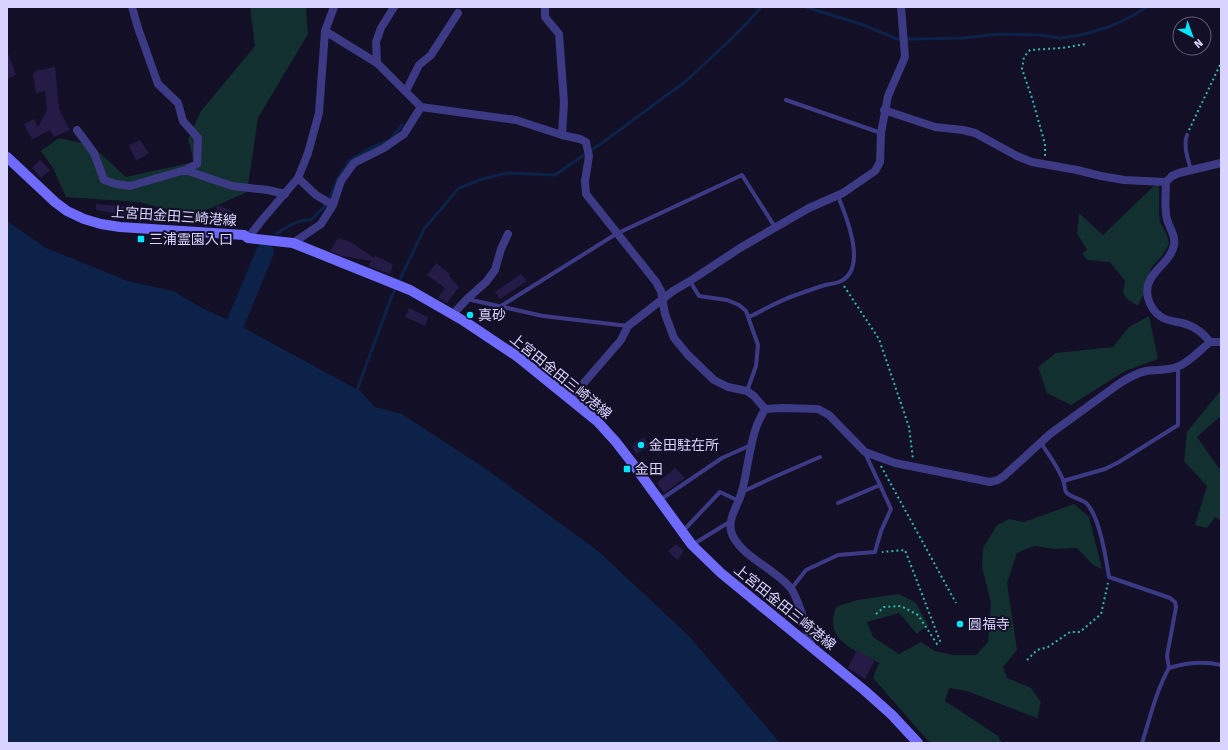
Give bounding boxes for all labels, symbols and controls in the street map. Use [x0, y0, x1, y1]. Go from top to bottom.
north arrow [1172, 16, 1212, 56]
text: N [1191, 36, 1205, 50]
street label: 上宮田金田三崎港線 [111, 204, 237, 229]
place label: 三浦霊園入口 [149, 231, 233, 248]
marker: 三浦霊園入口 [136, 234, 146, 244]
place label: 真砂 [478, 307, 506, 324]
marker: 真砂 [465, 310, 475, 320]
street label: 上宮田金田三崎港線 [506, 330, 615, 423]
place label: 金田駐在所 [649, 437, 719, 454]
marker: 金田駐在所 [636, 440, 646, 450]
place label: 金田 [635, 461, 663, 478]
marker: 金田 [622, 464, 632, 474]
street label: 上宮田金田三崎港線 [730, 561, 839, 654]
place label: 圓福寺 [968, 616, 1010, 633]
marker: 圓福寺 [955, 619, 965, 629]

